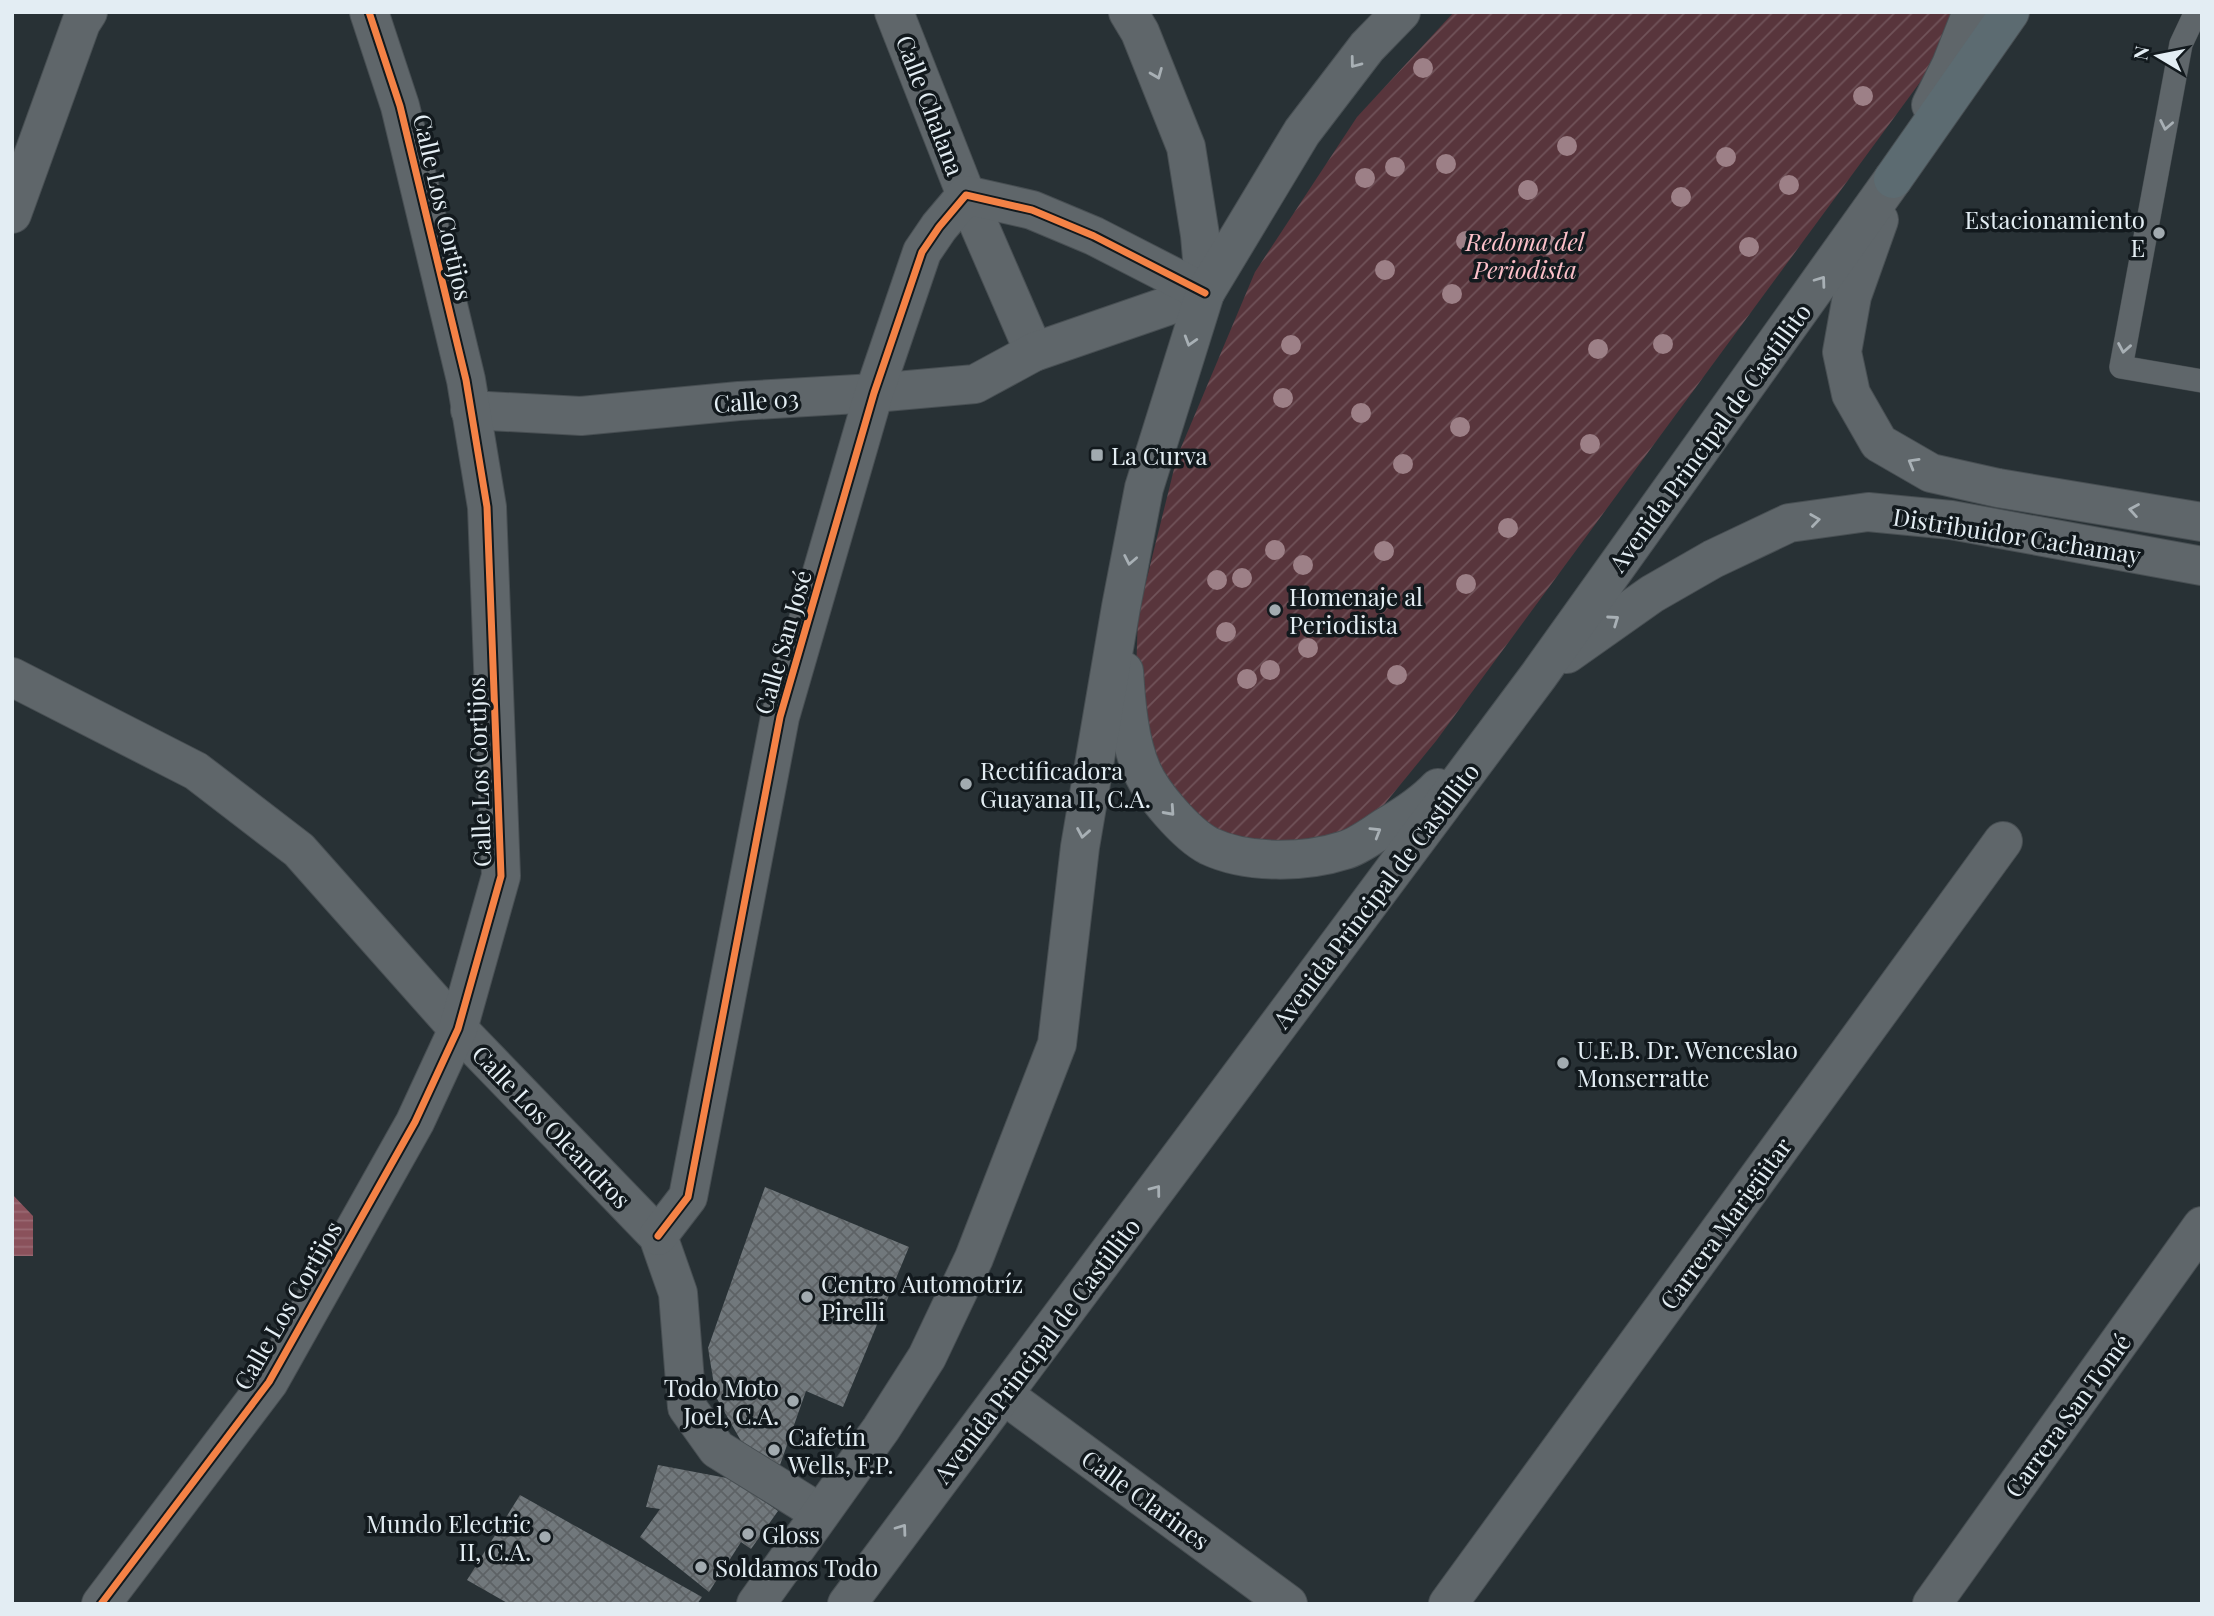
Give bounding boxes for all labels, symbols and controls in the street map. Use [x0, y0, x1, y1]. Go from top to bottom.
north arrow [2123, 21, 2193, 91]
street label: Calle Chalana [890, 30, 972, 180]
text: N [2126, 44, 2154, 62]
one-way arrow [1351, 55, 1363, 67]
one-way arrow [1148, 67, 1162, 79]
street label: Calle Los Cortijos [407, 111, 481, 303]
one-way arrow [2159, 119, 2174, 131]
place label: Estacionamiento E [1965, 203, 2145, 263]
park label: Redoma del Periodista [1465, 225, 1586, 285]
marker: Estacionamiento E [2151, 225, 2167, 241]
one-way arrow [1813, 276, 1825, 289]
street label: Avenida Principal de Castillito [1600, 296, 1817, 578]
one-way arrow [1184, 335, 1199, 347]
one-way arrow [2118, 342, 2133, 354]
street label: Calle 03 [712, 381, 800, 419]
place label: La Curva [1111, 439, 1207, 471]
marker: La Curva [1089, 447, 1105, 463]
one-way arrow [1908, 458, 1920, 471]
street label: Distribuidor Cachamay [1891, 500, 2143, 570]
one-way arrow [2129, 503, 2140, 518]
one-way arrow [1810, 512, 1821, 527]
one-way arrow [1123, 554, 1138, 566]
street label: Calle San José [746, 566, 818, 718]
place label: Homenaje al Periodista [1289, 580, 1423, 640]
marker: Homenaje al Periodista [1267, 602, 1283, 618]
one-way arrow [1606, 616, 1619, 628]
street label: Calle Los Cortijos [459, 676, 497, 868]
place label: Rectificadora Guayana II, C.A. [980, 754, 1151, 814]
street label: Avenida Principal de Castillito [1264, 756, 1485, 1035]
marker: Rectificadora Guayana II, C.A. [958, 776, 974, 792]
one-way arrow [1162, 803, 1174, 816]
one-way arrow [1076, 827, 1091, 839]
one-way arrow [1369, 828, 1382, 841]
place label: U.E.B. Dr. Wenceslao Monserratte [1577, 1033, 1798, 1093]
street label: Calle Los Oleandros [466, 1038, 638, 1214]
marker: U.E.B. Dr. Wenceslao Monserratte [1555, 1055, 1571, 1071]
street label: Carrera Marigüitar [1652, 1130, 1798, 1315]
one-way arrow [1148, 1185, 1161, 1198]
street label: Avenida Principal de Castillito [925, 1211, 1146, 1490]
street label: Calle Los Cortijos [226, 1215, 348, 1395]
place label: Centro Automotríz Pirelli [821, 1267, 1023, 1327]
marker: Centro Automotríz Pirelli [799, 1289, 815, 1305]
street label: Carrera San Tomé [1997, 1327, 2137, 1503]
place label: Todo Moto Joel, C.A. [664, 1371, 779, 1431]
marker: Todo Moto Joel, C.A. [785, 1393, 801, 1409]
place label: Cafetín Wells, F.P. [787, 1420, 894, 1480]
marker: Cafetín Wells, F.P. [766, 1442, 782, 1458]
street label: Calle Clarines [1076, 1442, 1216, 1556]
place label: Mundo Electric II, C.A. [366, 1507, 531, 1567]
place label: Gloss [762, 1518, 820, 1550]
one-way arrow [894, 1524, 906, 1537]
marker: Gloss [740, 1526, 756, 1542]
marker: Mundo Electric II, C.A. [537, 1529, 553, 1545]
place label: Soldamos Todo [715, 1551, 878, 1583]
marker: Soldamos Todo [693, 1559, 709, 1575]

